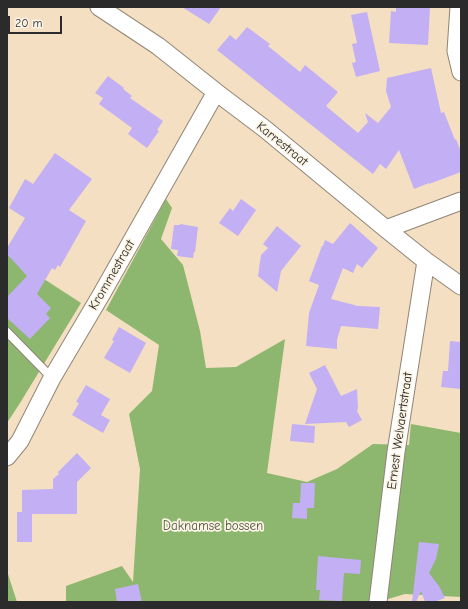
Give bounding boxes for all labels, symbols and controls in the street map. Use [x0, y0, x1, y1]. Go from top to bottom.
scale bar [10, 8, 64, 34]
text: 20 m [15, 16, 43, 30]
street label: Karrestraat [253, 119, 311, 169]
street label: Krommestraat [86, 237, 138, 313]
street label: Ernest Welvaertstraat [384, 371, 416, 491]
park label: Daknamse bossen [163, 518, 263, 534]

